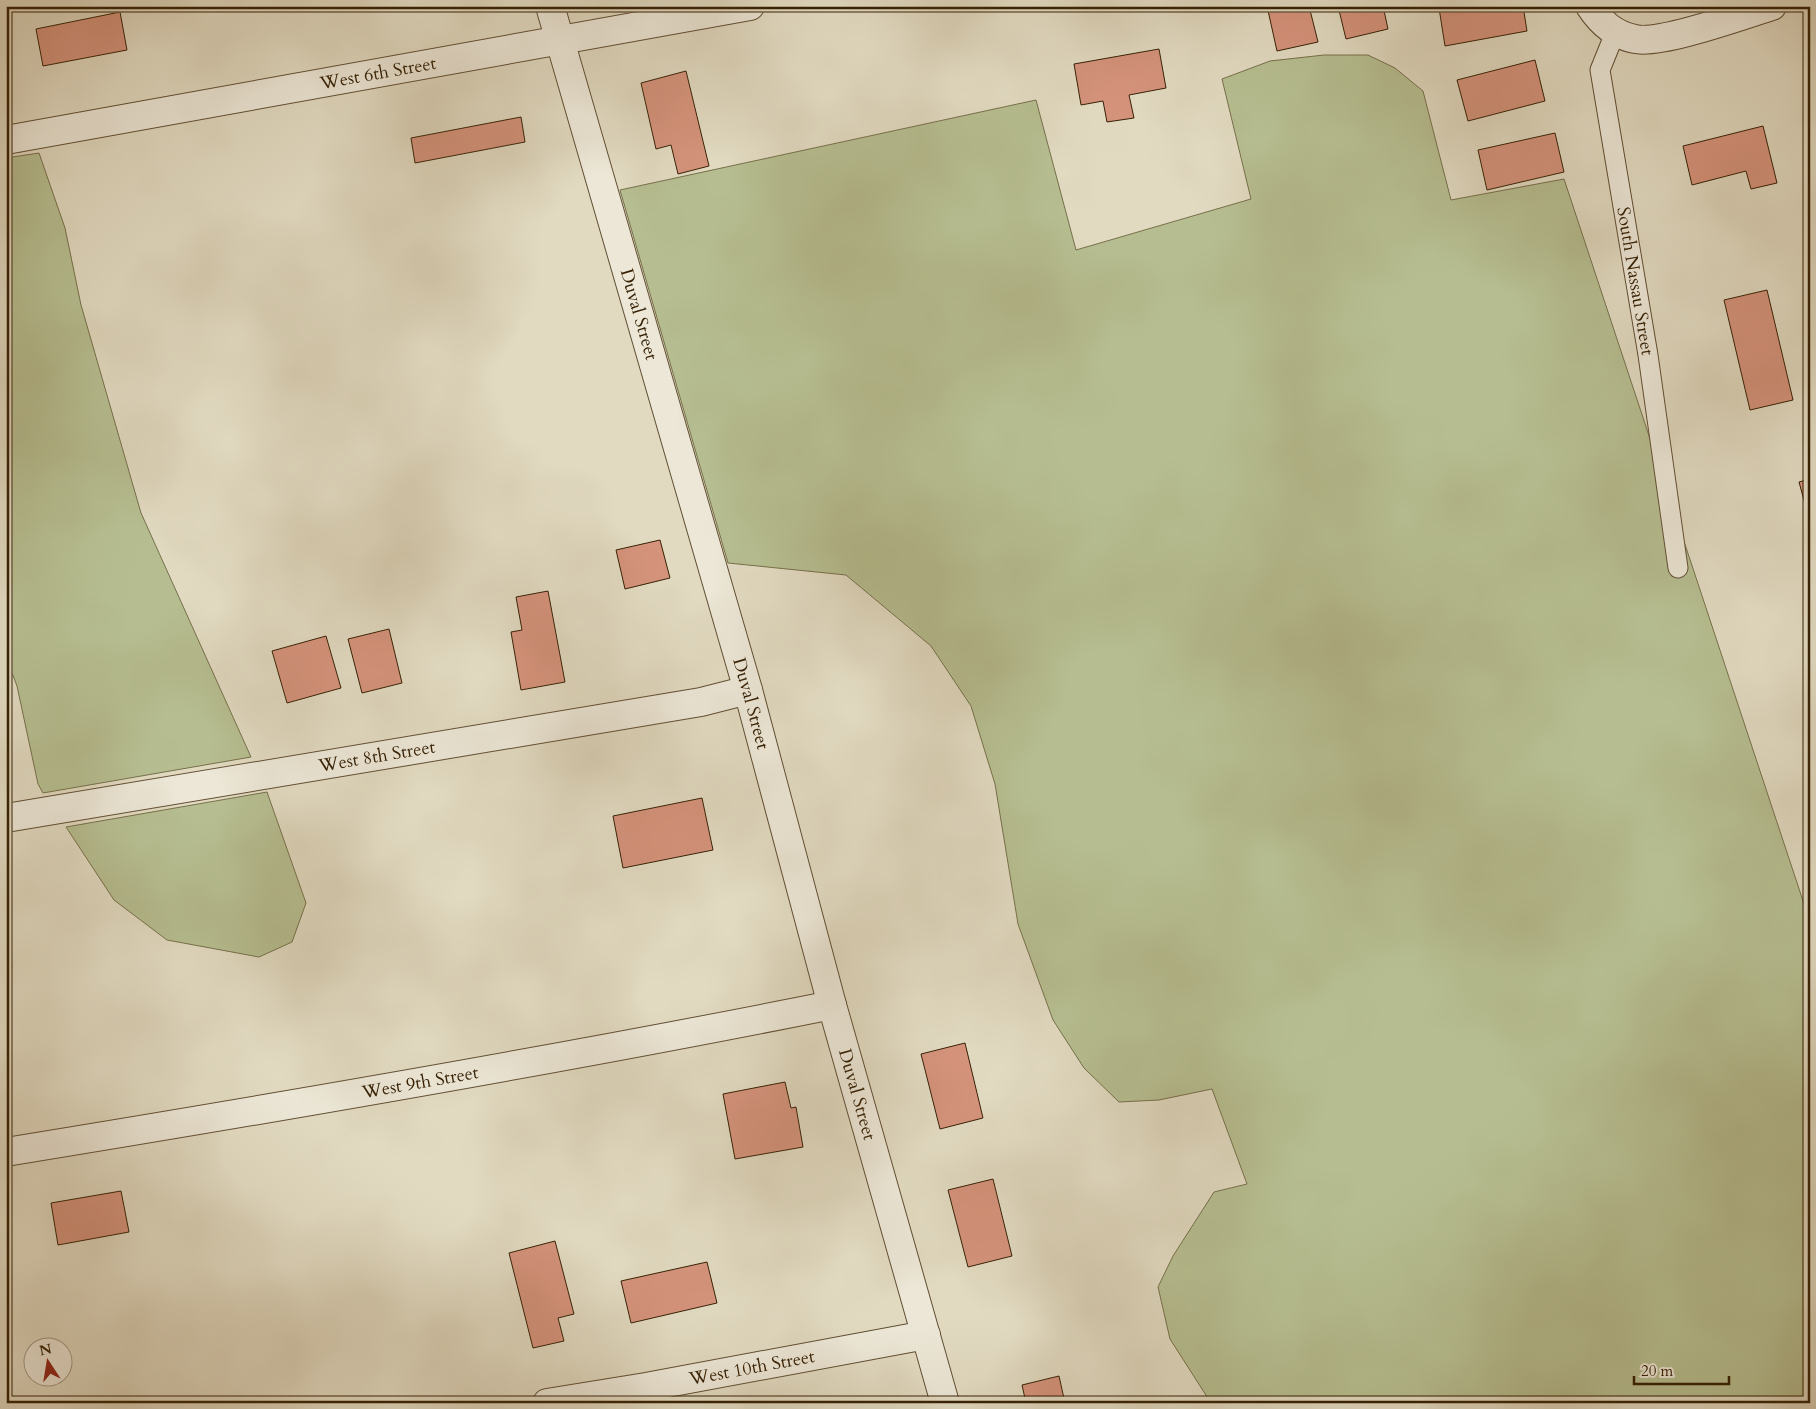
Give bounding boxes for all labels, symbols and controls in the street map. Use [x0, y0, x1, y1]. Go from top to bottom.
street label: West 6th Street [317, 51, 439, 96]
street label: South Nassau Street [1610, 205, 1660, 358]
street label: Duval Street [614, 266, 664, 364]
street label: Duval Street [726, 655, 775, 753]
street label: West 8th Street [316, 735, 437, 779]
street label: Duval Street [832, 1046, 882, 1144]
street label: West 9th Street [359, 1060, 481, 1105]
north arrow [22, 1336, 72, 1386]
text: N [37, 1339, 53, 1360]
street label: West 10th Street [686, 1344, 817, 1392]
scale bar [1634, 1354, 1728, 1386]
text: 20 m [1641, 1361, 1673, 1381]

